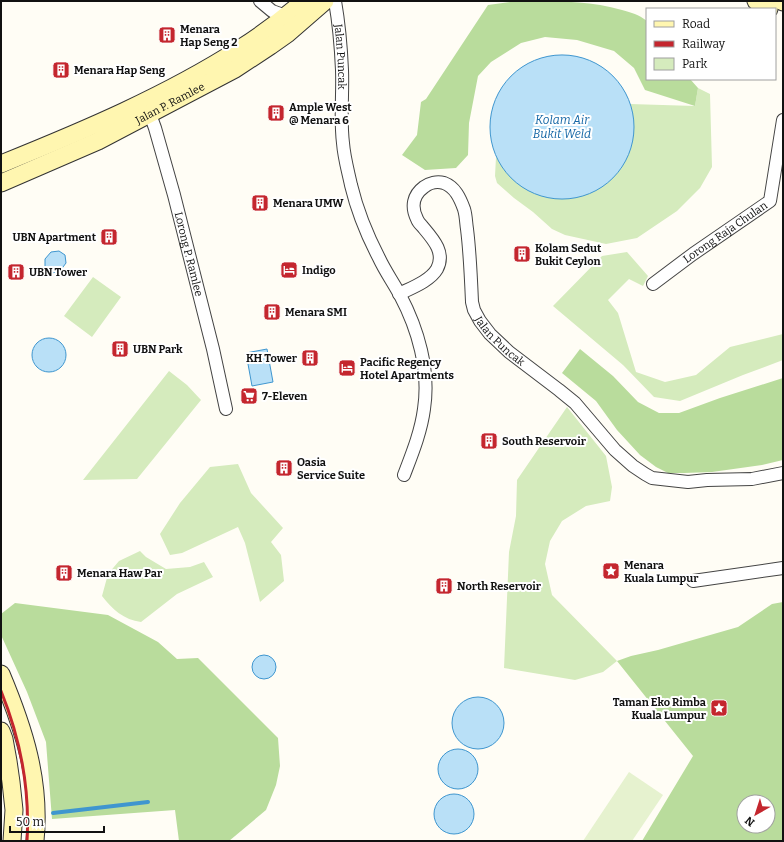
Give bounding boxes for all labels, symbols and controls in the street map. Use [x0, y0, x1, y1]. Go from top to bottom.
legend [646, 8, 776, 80]
text: Road [682, 17, 710, 31]
street label: Jalan Puncak [331, 22, 348, 90]
place label: Menara Hap Seng 2 [180, 23, 238, 49]
building icon: Menara Hap Seng 2 [157, 25, 177, 45]
text: Railway [682, 37, 726, 51]
text: Park [682, 57, 708, 71]
building icon: Menara Hap Seng [51, 60, 71, 80]
place label: Menara Hap Seng [74, 64, 166, 77]
street label: Jalan P. Ramlee [133, 80, 207, 128]
place label: Ample West @ Menara 6 [289, 101, 352, 127]
building icon: Ample West @ Menara 6 [266, 103, 286, 123]
water label: Kolam Air Bukit Weld [533, 113, 591, 141]
building icon: Menara UMW [250, 193, 270, 213]
place label: Menara UMW [273, 197, 344, 210]
street label: Lorong Raja Chulan [681, 199, 770, 266]
street label: Lorong P. Ramlee [171, 210, 205, 298]
building icon: UBN Apartment [99, 227, 119, 247]
place label: UBN Apartment [12, 231, 97, 244]
place label: Kolam Sedut Bukit Ceylon [535, 242, 602, 268]
building icon: Kolam Sedut Bukit Ceylon [512, 244, 532, 264]
hotel icon: Indigo [279, 260, 299, 280]
building icon: UBN Tower [6, 262, 26, 282]
place label: Indigo [302, 264, 336, 277]
place label: UBN Tower [29, 266, 88, 279]
building icon: Menara SMI [262, 302, 282, 322]
place label: Menara SMI [285, 306, 347, 319]
street label: Jalan Puncak [471, 313, 528, 369]
building icon: UBN Park [110, 339, 130, 359]
place label: UBN Park [133, 343, 183, 356]
building icon: KH Tower [300, 348, 320, 368]
place label: KH Tower [246, 352, 298, 365]
place label: Pacific Regency Hotel Apartments [360, 356, 454, 382]
hotel icon: Pacific Regency Hotel Apartments [337, 358, 357, 378]
supermarket icon: 7-Eleven [239, 386, 259, 406]
place label: 7-Eleven [262, 390, 307, 403]
building icon: South Reservoir [479, 431, 499, 451]
place label: South Reservoir [502, 435, 587, 448]
place label: Oasia Service Suite [297, 456, 365, 482]
building icon: Oasia Service Suite [274, 458, 294, 478]
place label: Menara Kuala Lumpur [624, 559, 699, 585]
place icon: Menara Kuala Lumpur [601, 561, 621, 581]
building icon: Menara Haw Par [54, 563, 74, 583]
place label: Menara Haw Par [77, 567, 163, 580]
building icon: North Reservoir [434, 576, 454, 596]
place label: North Reservoir [457, 580, 542, 593]
place label: Taman Eko Rimba Kuala Lumpur [613, 696, 707, 722]
place icon: Taman Eko Rimba Kuala Lumpur [709, 698, 729, 718]
north arrow [736, 794, 776, 834]
scale bar [10, 808, 104, 834]
text: N [742, 813, 757, 829]
text: 50 m [16, 815, 45, 829]

